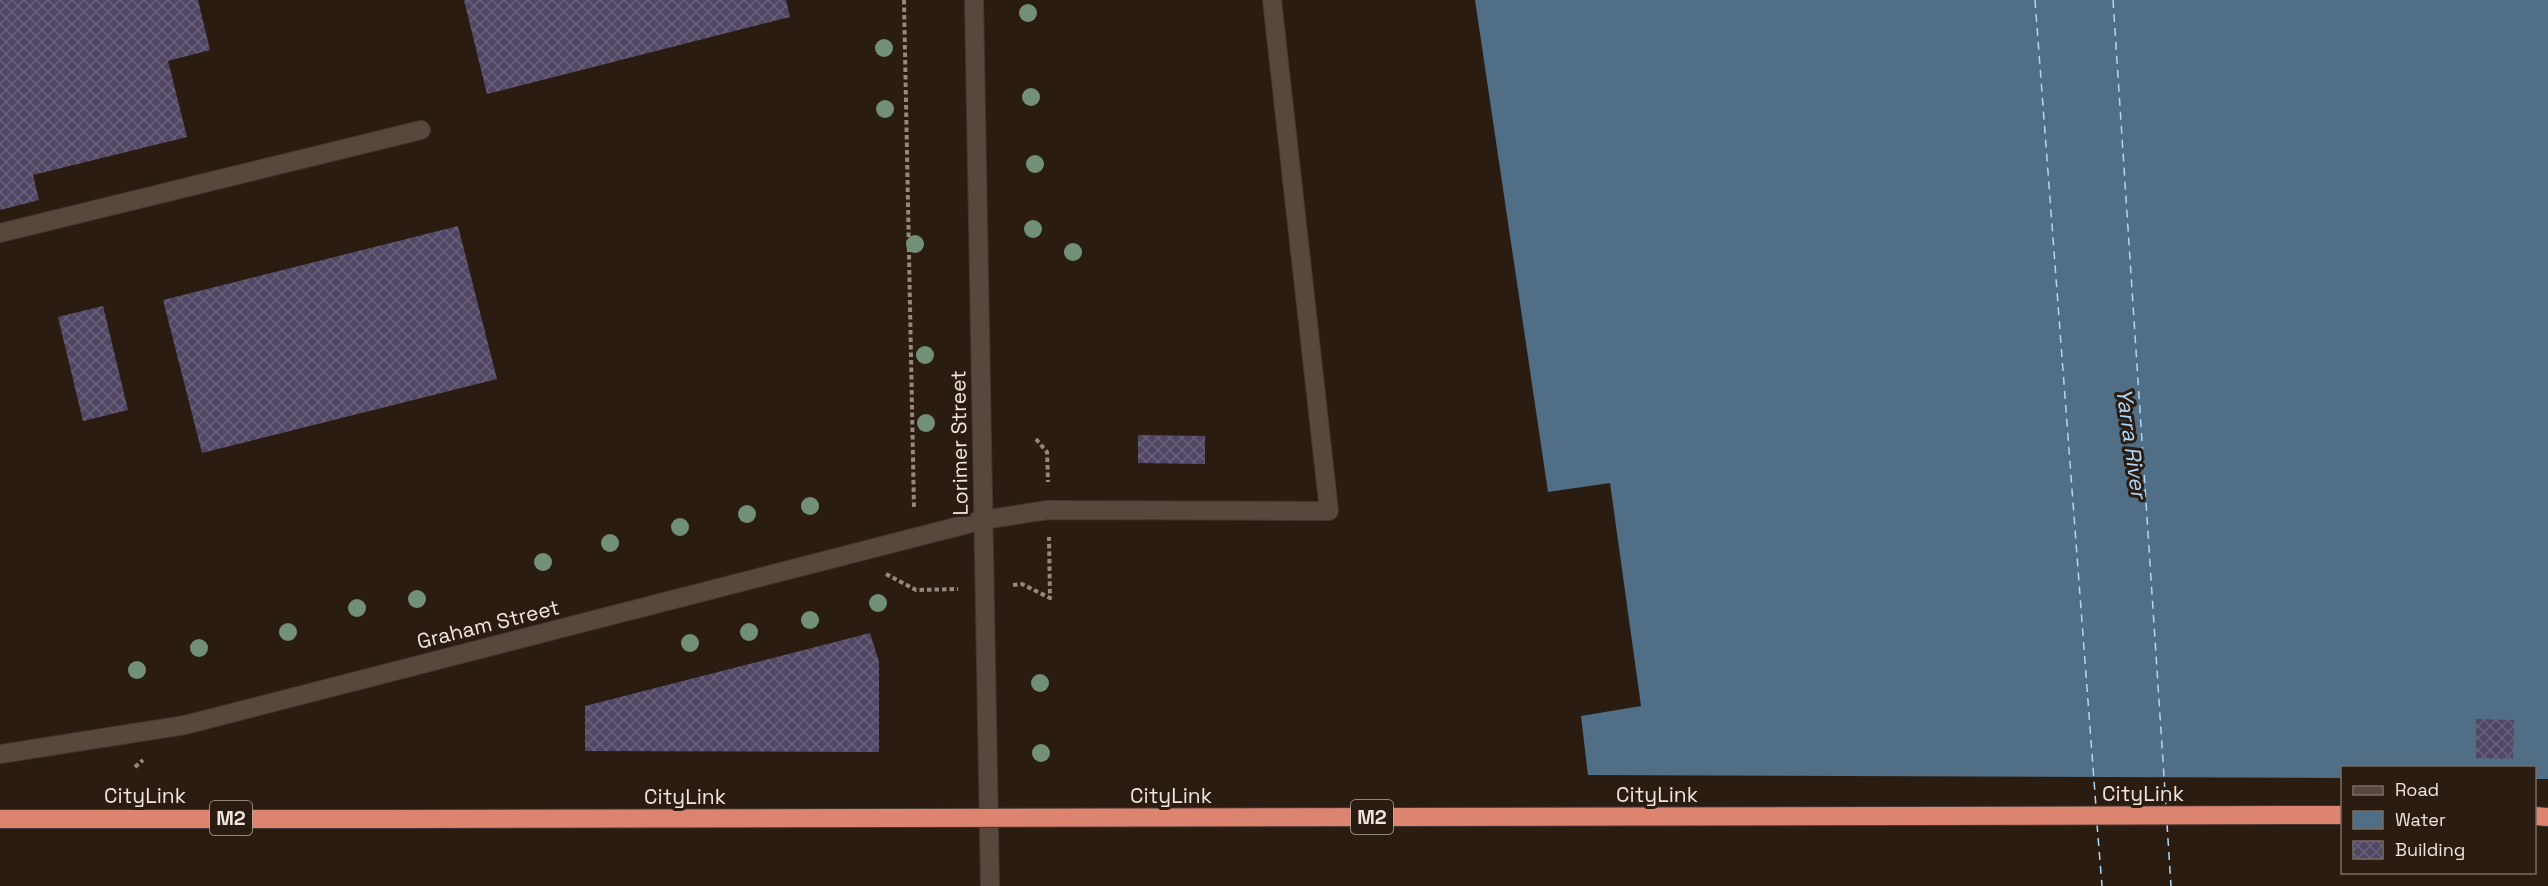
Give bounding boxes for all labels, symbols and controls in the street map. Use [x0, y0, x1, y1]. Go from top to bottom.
street label: Lorimer Street [944, 370, 974, 516]
water label: Yarra River [2110, 386, 2154, 502]
street label: Graham Street [414, 593, 562, 655]
legend [2341, 766, 2536, 874]
text: Road [2395, 778, 2439, 801]
street label: CityLink [2102, 780, 2184, 807]
street label: CityLink [1616, 781, 1698, 808]
street label: CityLink [104, 782, 186, 809]
street label: CityLink [1130, 782, 1212, 809]
street label: CityLink [644, 783, 726, 810]
road number: M2 [1351, 800, 1393, 834]
road number: M2 [210, 801, 252, 835]
text: Water [2395, 808, 2446, 831]
text: Building [2395, 838, 2465, 861]

